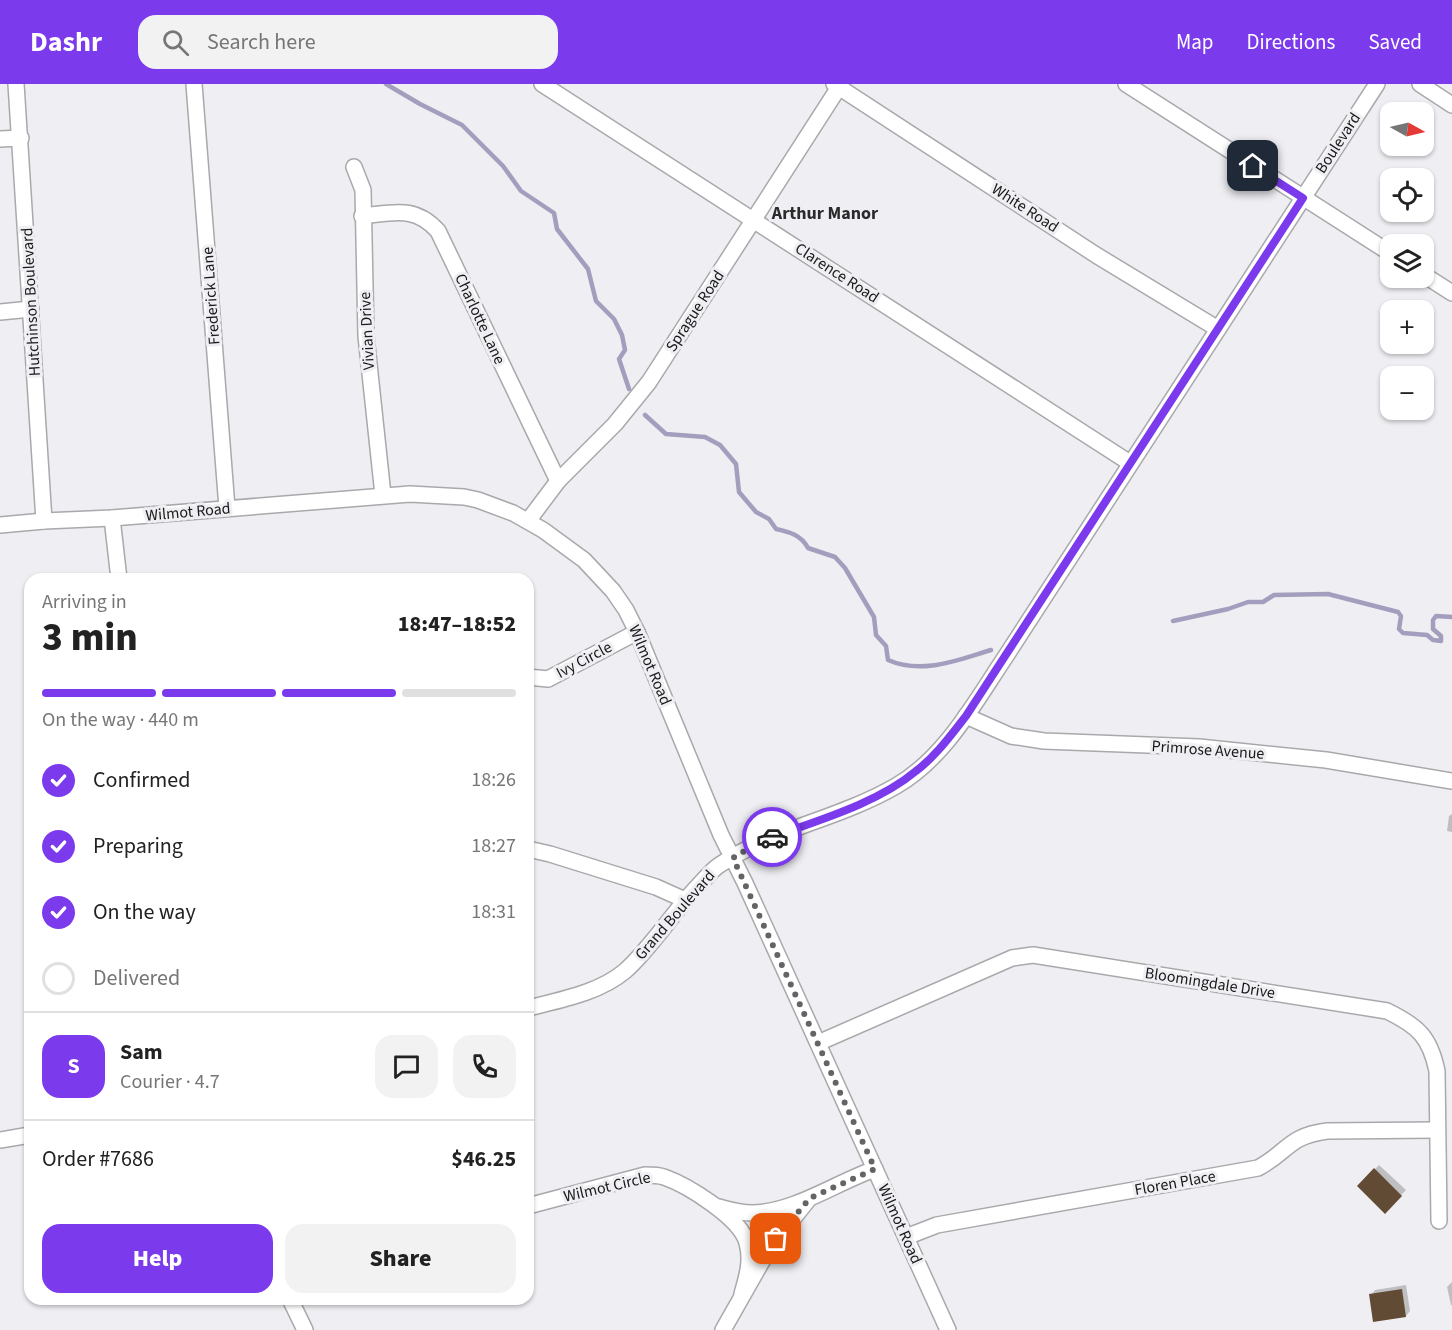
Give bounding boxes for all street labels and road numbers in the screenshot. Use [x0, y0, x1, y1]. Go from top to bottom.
street label: Boulevard [1310, 108, 1366, 178]
street label: White Road [987, 178, 1063, 238]
street label: Hutchinson Boulevard [16, 227, 46, 377]
street label: Clarence Road [791, 238, 883, 308]
street label: Frederick Lane [197, 246, 225, 346]
street label: Sprague Road [660, 266, 730, 356]
street label: Charlotte Lane [449, 270, 511, 368]
street label: Vivian Drive [354, 291, 380, 371]
street label: Wilmot Road [145, 497, 231, 527]
street label: Wilmot Road [623, 621, 677, 709]
street label: Ivy Circle [552, 636, 616, 684]
street label: Primrose Avenue [1151, 735, 1265, 765]
street label: Grand Boulevard [630, 865, 720, 965]
street label: Bloomingdale Drive [1143, 962, 1277, 1004]
street label: Floren Place [1133, 1165, 1217, 1201]
street label: Wilmot Circle [561, 1166, 653, 1208]
street label: Wilmot Road [873, 1181, 927, 1267]

